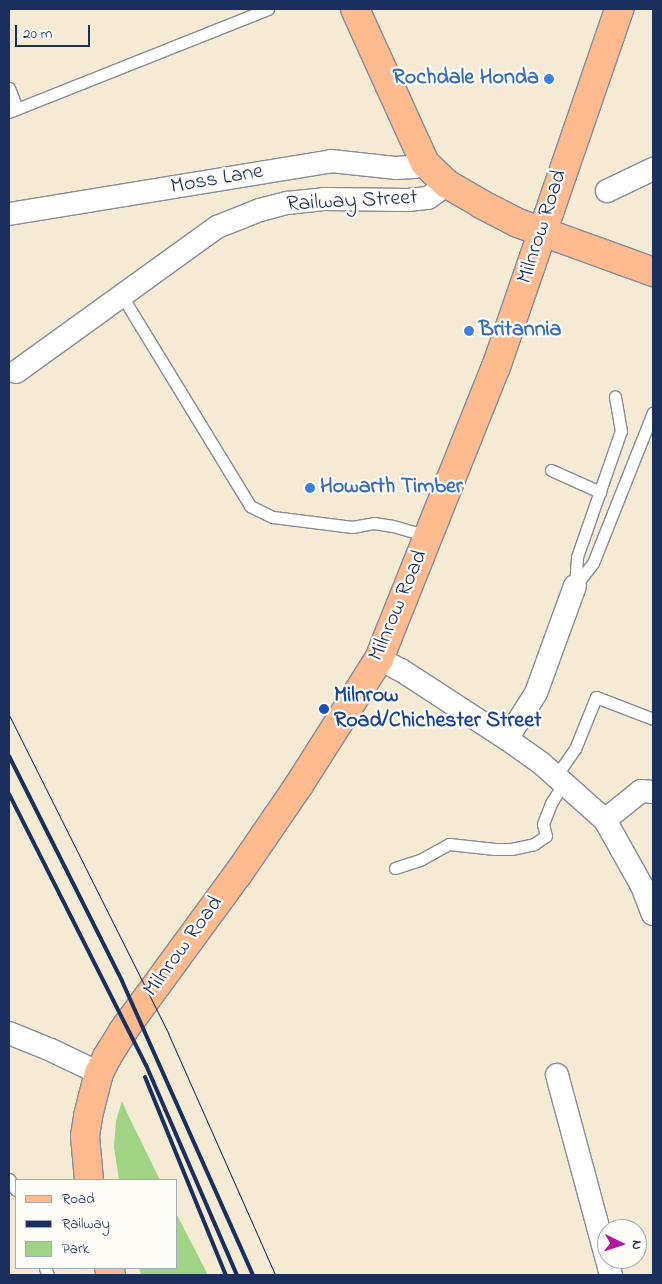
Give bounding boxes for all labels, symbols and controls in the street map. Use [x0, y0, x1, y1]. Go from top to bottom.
scale bar [18, 15, 92, 47]
text: 20 m [23, 23, 52, 45]
place label: Rochdale Honda [393, 66, 539, 92]
marker: Rochdale Honda [543, 73, 555, 85]
street label: Moss Lane [169, 159, 265, 201]
street label: Milnrow Road [512, 167, 574, 287]
street label: Railway Street [286, 185, 418, 219]
place label: Britannia [479, 318, 561, 344]
marker: Britannia [463, 325, 475, 337]
place label: Howarth Timber [320, 475, 463, 501]
marker: Howarth Timber [304, 482, 316, 494]
street label: Milnrow Road [364, 547, 434, 665]
place label: Milnrow Road/Chichester Street [334, 683, 541, 734]
marker: Milnrow Road/Chichester Street [318, 703, 330, 715]
street label: Milnrow Road [139, 892, 229, 1002]
legend [15, 1179, 178, 1269]
text: Road [62, 1188, 95, 1210]
text: Railway [62, 1213, 110, 1235]
north arrow [597, 1219, 647, 1269]
text: Park [62, 1238, 89, 1260]
text: N [626, 1240, 647, 1250]

